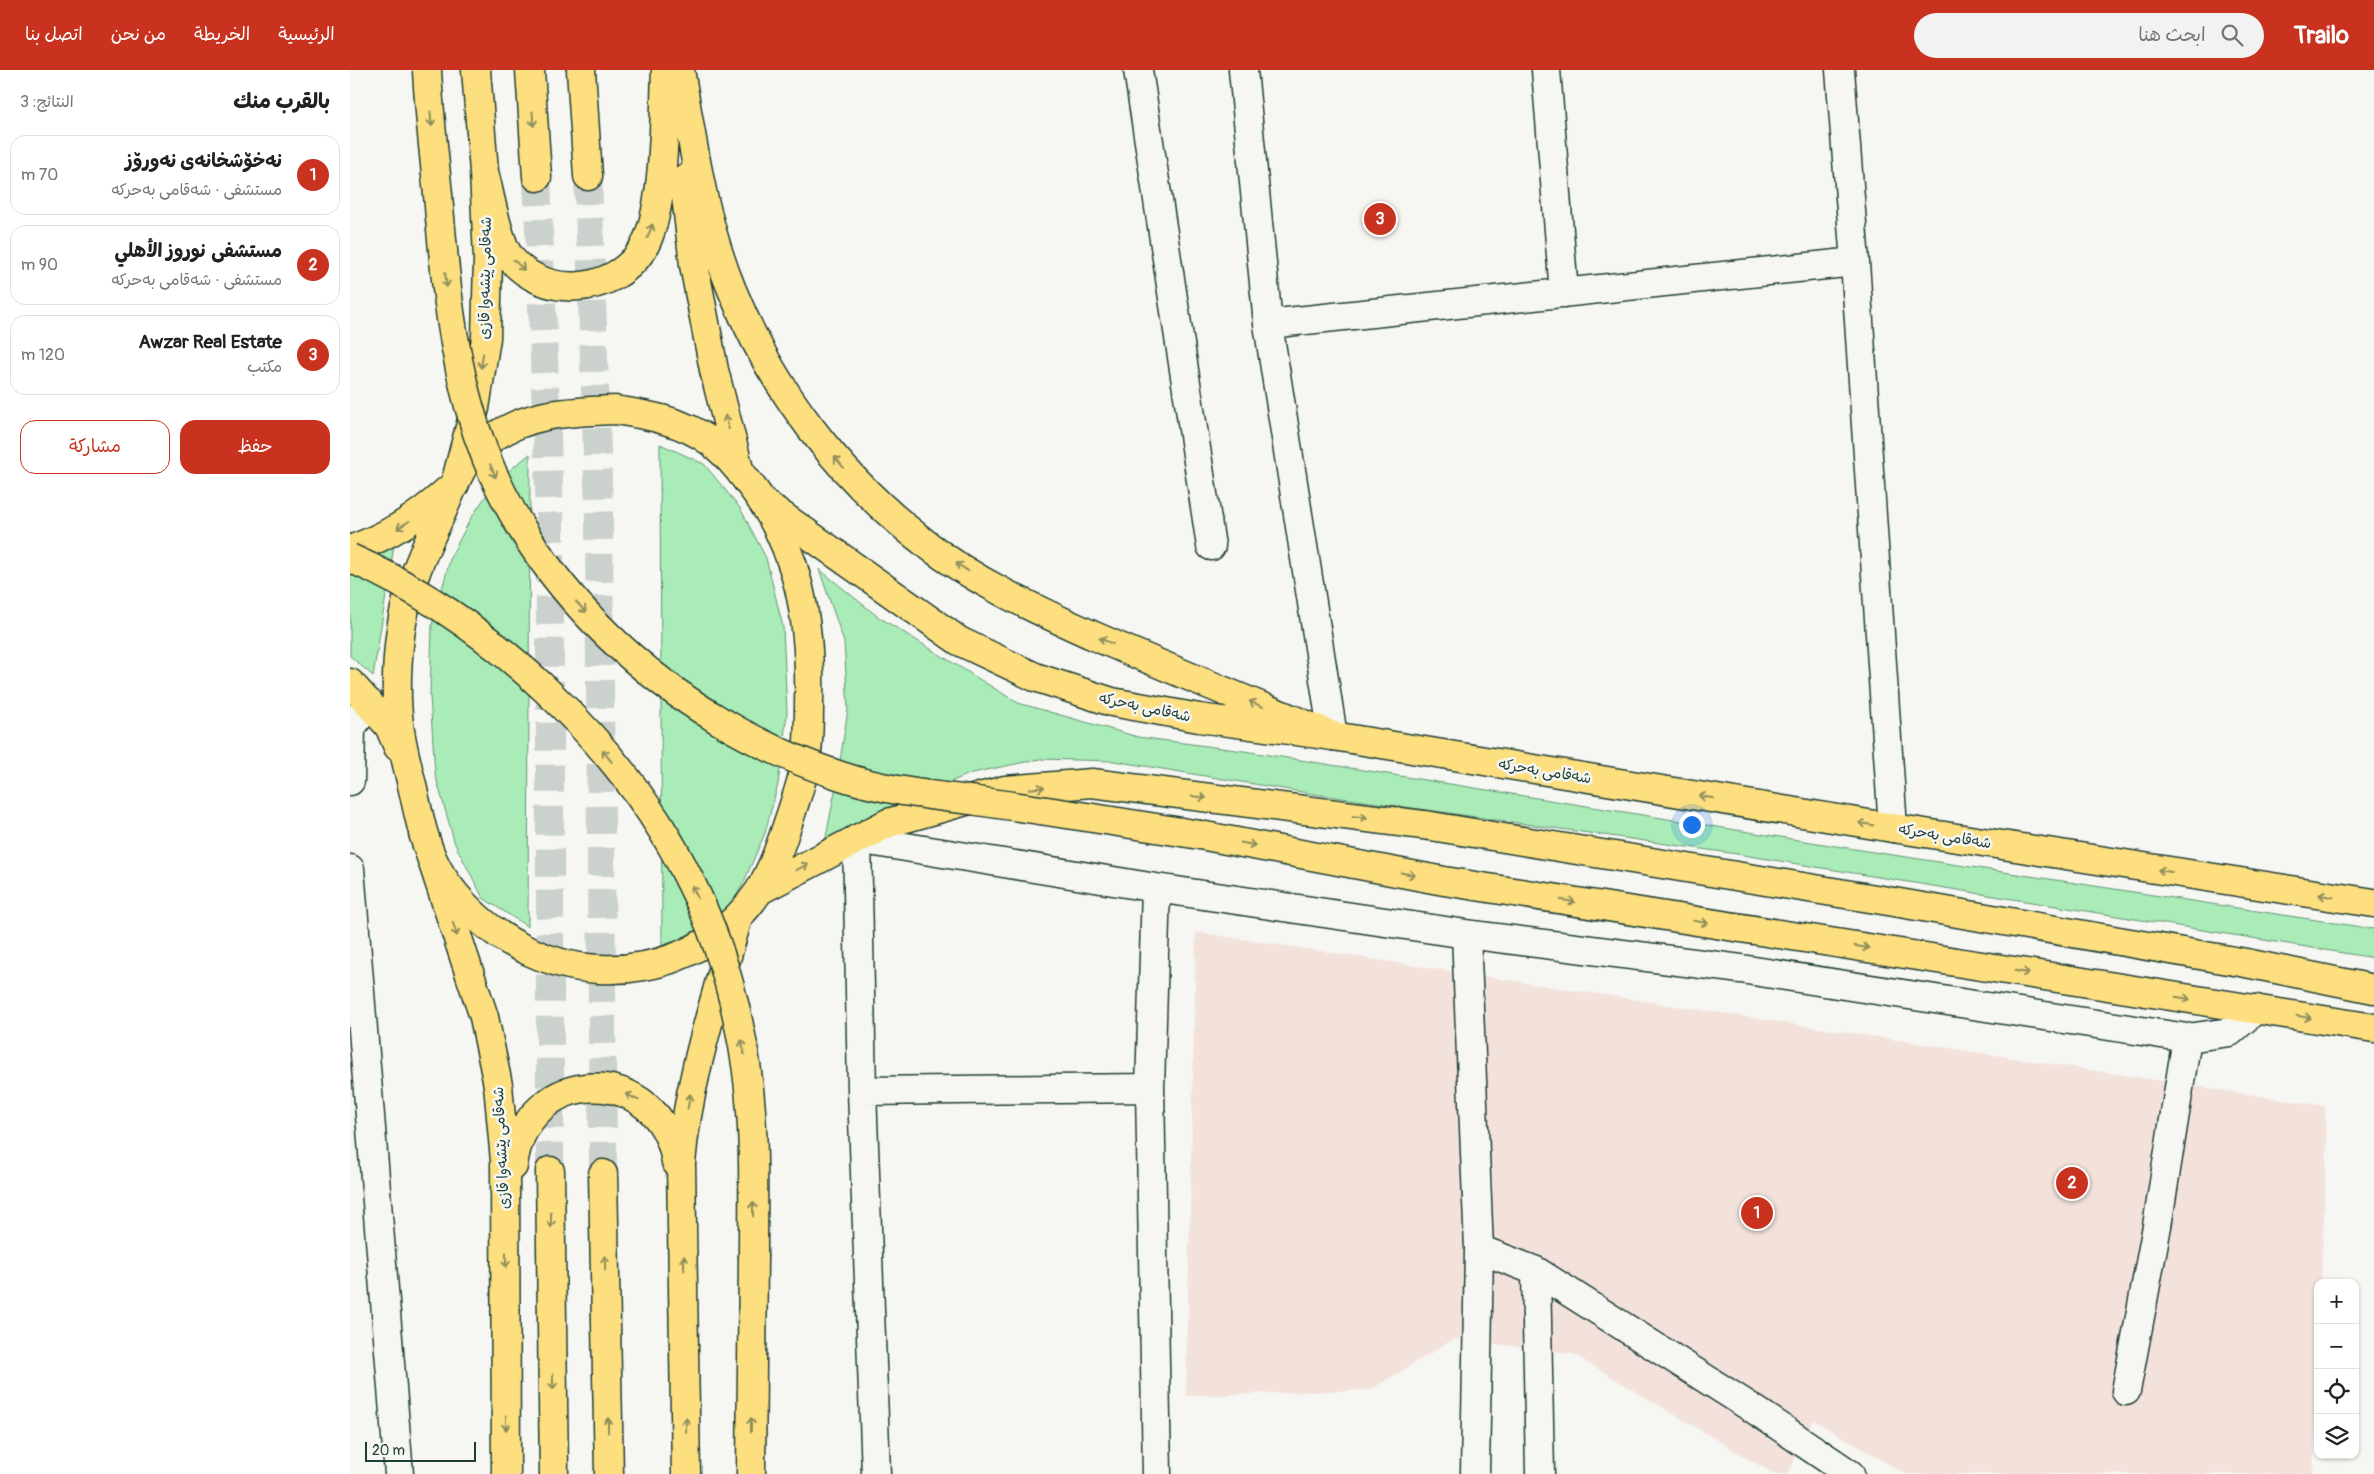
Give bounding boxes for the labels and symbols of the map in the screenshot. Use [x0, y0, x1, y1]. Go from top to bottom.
one-way arrow [426, 110, 436, 126]
one-way arrow [529, 110, 538, 126]
pin: 3 [1364, 200, 1396, 238]
street label: شەقامی پێشەوا قازی [475, 216, 496, 340]
one-way arrow [646, 224, 655, 239]
one-way arrow [513, 259, 526, 271]
one-way arrow [441, 272, 451, 288]
one-way arrow [477, 352, 487, 368]
one-way arrow [722, 415, 731, 431]
one-way arrow [833, 456, 844, 469]
one-way arrow [489, 463, 499, 478]
one-way arrow [397, 520, 411, 530]
one-way arrow [955, 561, 969, 571]
one-way arrow [575, 601, 587, 614]
one-way arrow [1099, 635, 1114, 645]
street label: شەقامی بەحرکە [1097, 688, 1193, 727]
one-way arrow [1249, 698, 1264, 708]
one-way arrow [602, 750, 613, 763]
street label: شەقامی بەحرکە [1497, 755, 1593, 788]
one-way arrow [1029, 783, 1045, 792]
one-way arrow [1190, 792, 1206, 802]
one-way arrow [1698, 792, 1714, 802]
one-way arrow [1352, 812, 1368, 822]
your location [1679, 812, 1705, 838]
one-way arrow [1859, 818, 1875, 828]
street label: شەقامی بەحرکە [1897, 820, 1993, 853]
one-way arrow [1240, 839, 1256, 849]
one-way arrow [795, 862, 810, 872]
one-way arrow [2158, 865, 2174, 875]
one-way arrow [1400, 870, 1416, 879]
one-way arrow [690, 885, 700, 900]
one-way arrow [2318, 891, 2334, 901]
one-way arrow [1560, 896, 1576, 906]
one-way arrow [1693, 917, 1709, 927]
one-way arrow [451, 921, 460, 937]
one-way arrow [1853, 943, 1869, 953]
one-way arrow [2014, 968, 2030, 978]
one-way arrow [2175, 993, 2191, 1003]
one-way arrow [2296, 1012, 2312, 1022]
one-way arrow [738, 1040, 748, 1056]
street label: شەقامی پێشەوا قازی [489, 1086, 514, 1210]
one-way arrow [625, 1092, 640, 1101]
one-way arrow [684, 1093, 694, 1109]
pin: 2 [2056, 1164, 2088, 1202]
pin: 1 [1741, 1194, 1773, 1232]
one-way arrow [748, 1201, 758, 1218]
one-way arrow [546, 1212, 556, 1228]
one-way arrow [501, 1252, 511, 1268]
one-way arrow [600, 1255, 609, 1271]
one-way arrow [679, 1255, 688, 1271]
one-way arrow [548, 1374, 558, 1390]
one-way arrow [501, 1414, 511, 1431]
one-way arrow [603, 1418, 613, 1434]
one-way arrow [681, 1418, 691, 1434]
one-way arrow [746, 1418, 756, 1434]
scale bar [365, 1439, 476, 1462]

